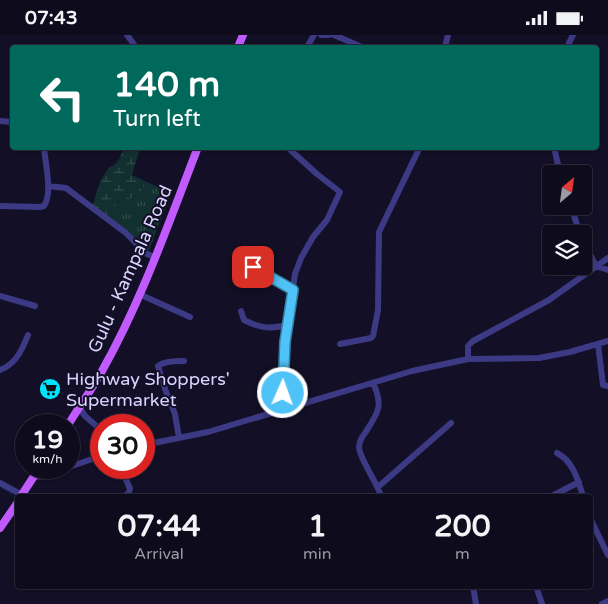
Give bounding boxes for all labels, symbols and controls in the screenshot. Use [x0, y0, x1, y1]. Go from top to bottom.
text: 07:43 [25, 7, 78, 29]
text: 140 m [113, 64, 220, 106]
icon: left [30, 65, 95, 130]
text: Turn left [113, 106, 201, 132]
north arrow [542, 165, 592, 215]
map controls [542, 165, 592, 275]
street label: Gulu - Kampala Road [83, 182, 177, 356]
button: layers [542, 225, 592, 275]
pin [232, 246, 274, 288]
icon: arrive [239, 253, 267, 281]
position arrow [256, 366, 308, 418]
place label: Highway Shoppers' Supermarket [66, 368, 230, 411]
supermarket icon: Highway Shoppers' Supermarket [38, 377, 62, 401]
speed limit sign: 30 [90, 414, 155, 479]
text: 19 [32, 425, 63, 455]
text: km/h [32, 452, 63, 466]
text: 07:44 [117, 508, 201, 545]
text: 1 [308, 508, 327, 545]
text: 200 [434, 508, 491, 545]
text: Arrival [134, 544, 184, 564]
text: min [303, 544, 332, 564]
text: m [455, 544, 470, 564]

